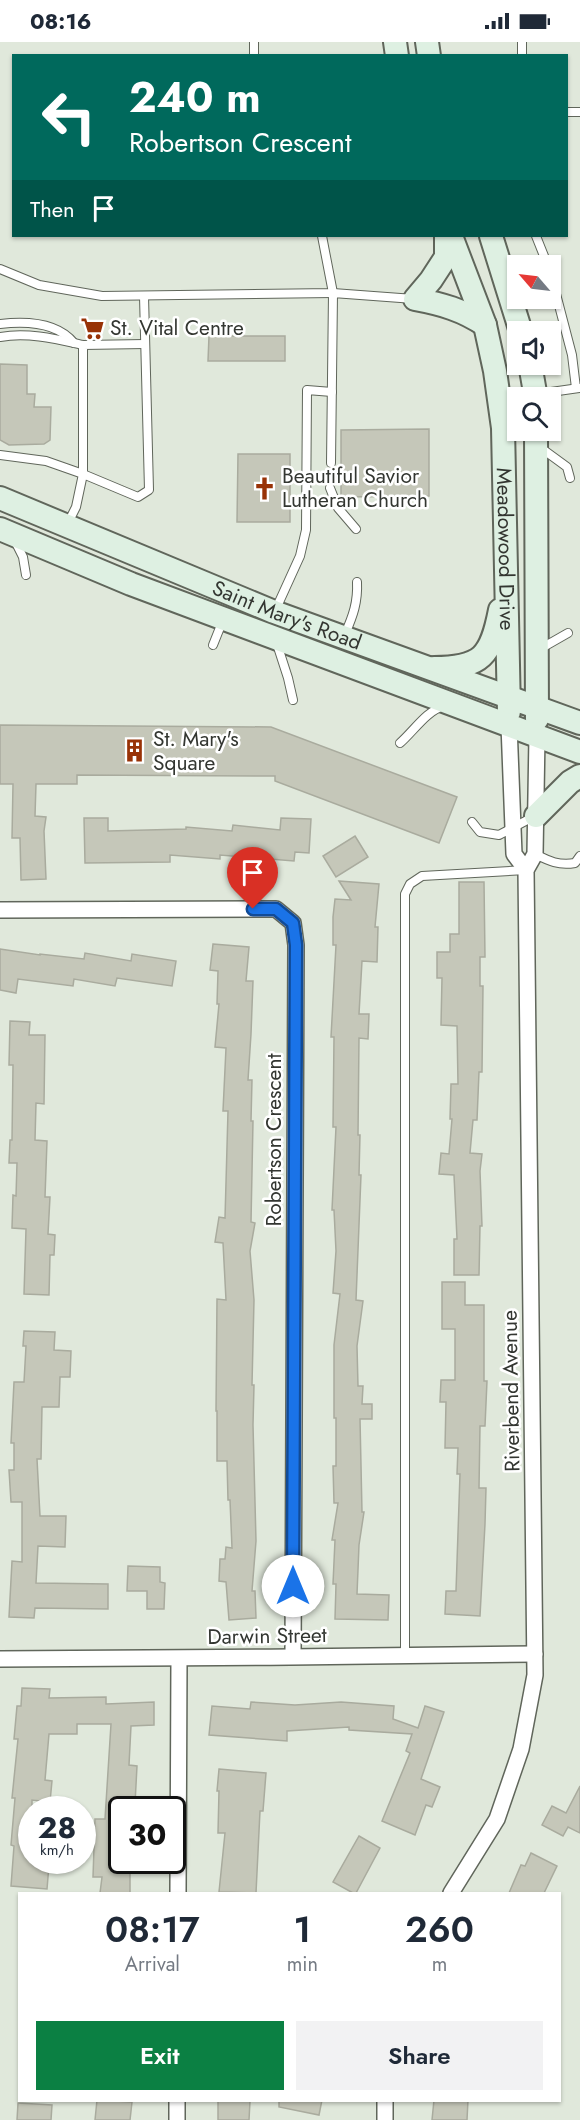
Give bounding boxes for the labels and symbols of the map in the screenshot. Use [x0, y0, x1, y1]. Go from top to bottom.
north arrow [507, 255, 561, 309]
place label: St. Vital Centre [110, 313, 244, 343]
supermarket icon: St. Vital Centre [79, 315, 105, 341]
place label: Beautiful Savior Lutheran Church [282, 461, 428, 515]
street label: Meadowood Drive [489, 467, 522, 631]
church icon: Beautiful Savior Lutheran Church [251, 475, 277, 501]
street label: Saint Mary's Road [208, 573, 366, 658]
place label: St. Mary's Square [153, 724, 239, 778]
building icon: St. Mary's Square [122, 738, 148, 764]
pin [227, 847, 278, 909]
street label: Robertson Crescent [259, 1054, 289, 1226]
street label: Riverbend Avenue [495, 1310, 527, 1472]
position arrow [261, 1554, 325, 1618]
street label: Darwin Street [207, 1620, 327, 1652]
speed limit sign: 30 [108, 1796, 186, 1874]

